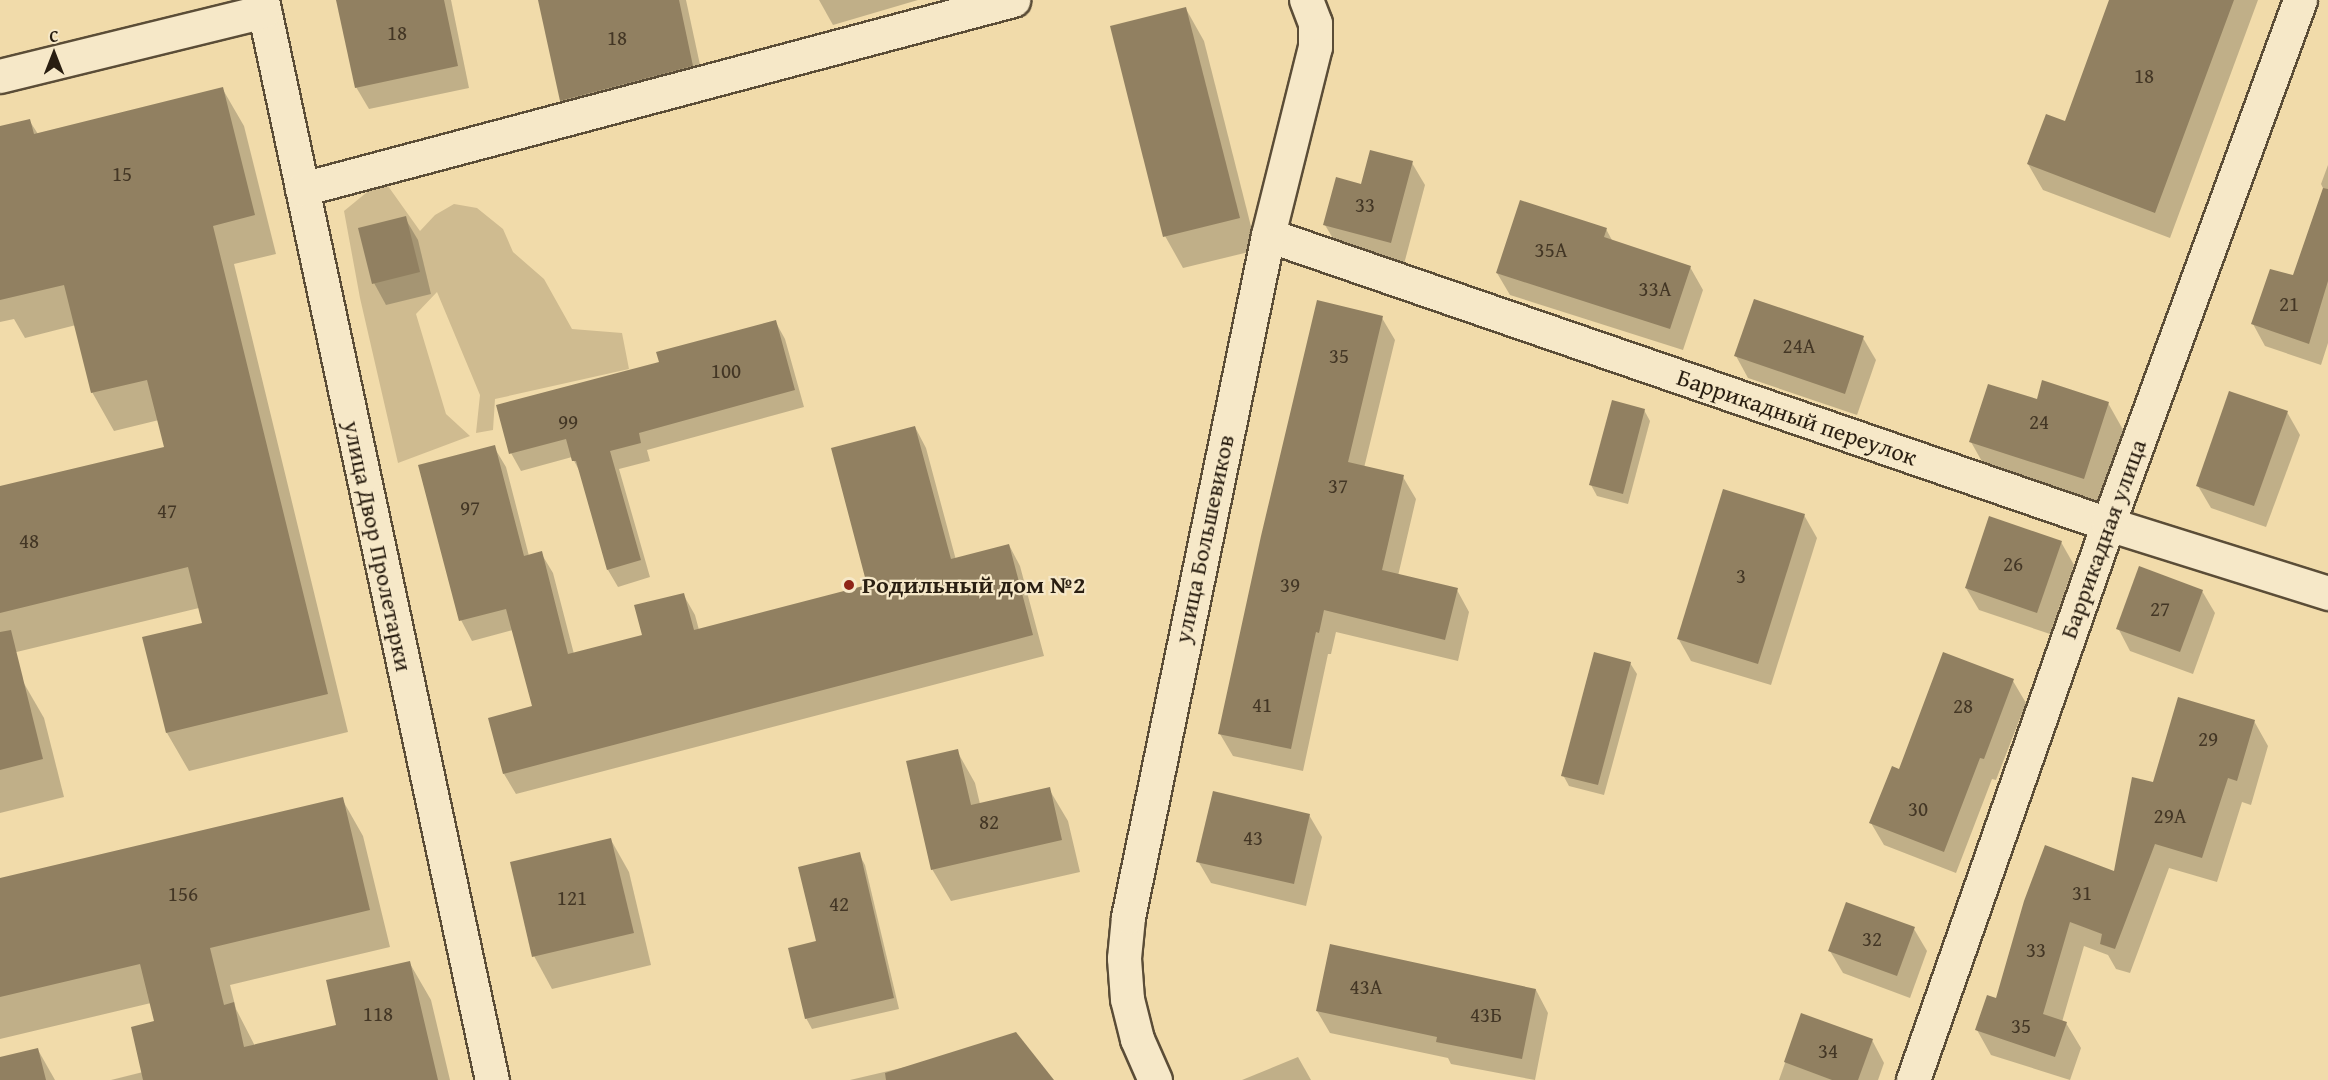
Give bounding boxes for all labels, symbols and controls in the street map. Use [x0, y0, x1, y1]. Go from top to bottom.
house number: 18 [387, 20, 407, 46]
north arrow [24, 24, 84, 84]
text: С [49, 24, 59, 48]
house number: 18 [607, 25, 627, 51]
house number: 18 [2134, 63, 2154, 89]
house number: 15 [112, 161, 132, 187]
house number: 33 [1355, 192, 1375, 218]
house number: 35А [1535, 237, 1567, 263]
house number: 33А [1639, 276, 1671, 302]
house number: 21 [2279, 291, 2299, 317]
house number: 24А [1783, 333, 1815, 359]
house number: 35 [1329, 343, 1349, 369]
house number: 100 [711, 358, 741, 384]
street label: Баррикадный переулок [1673, 362, 1921, 472]
house number: 99 [558, 409, 578, 435]
house number: 24 [2029, 409, 2049, 435]
street label: улица Двор Пролетарки [337, 418, 419, 674]
street label: улица Большевиков [1168, 432, 1240, 646]
street label: Баррикадная улица [2054, 436, 2152, 642]
house number: 37 [1328, 473, 1348, 499]
house number: 97 [460, 495, 480, 521]
house number: 47 [157, 498, 177, 524]
house number: 48 [19, 528, 39, 554]
house number: 26 [2003, 551, 2023, 577]
house number: 3 [1736, 563, 1746, 589]
place label: Родильный дом №2 [862, 571, 1085, 599]
house number: 39 [1280, 572, 1300, 598]
marker: Родильный дом №2 [840, 576, 858, 594]
house number: 27 [2150, 596, 2170, 622]
house number: 41 [1252, 692, 1272, 718]
house number: 28 [1953, 693, 1973, 719]
house number: 29 [2198, 726, 2218, 752]
house number: 30 [1908, 796, 1928, 822]
house number: 29А [2154, 803, 2186, 829]
house number: 82 [979, 809, 999, 835]
house number: 43 [1243, 825, 1263, 851]
house number: 31 [2072, 880, 2092, 906]
house number: 156 [168, 881, 198, 907]
house number: 121 [557, 885, 587, 911]
house number: 42 [829, 891, 849, 917]
house number: 32 [1862, 926, 1882, 952]
house number: 33 [2026, 937, 2046, 963]
house number: 43А [1350, 974, 1382, 1000]
house number: 118 [363, 1001, 393, 1027]
house number: 43Б [1470, 1002, 1502, 1028]
house number: 35 [2011, 1013, 2031, 1039]
house number: 34 [1818, 1038, 1838, 1064]

